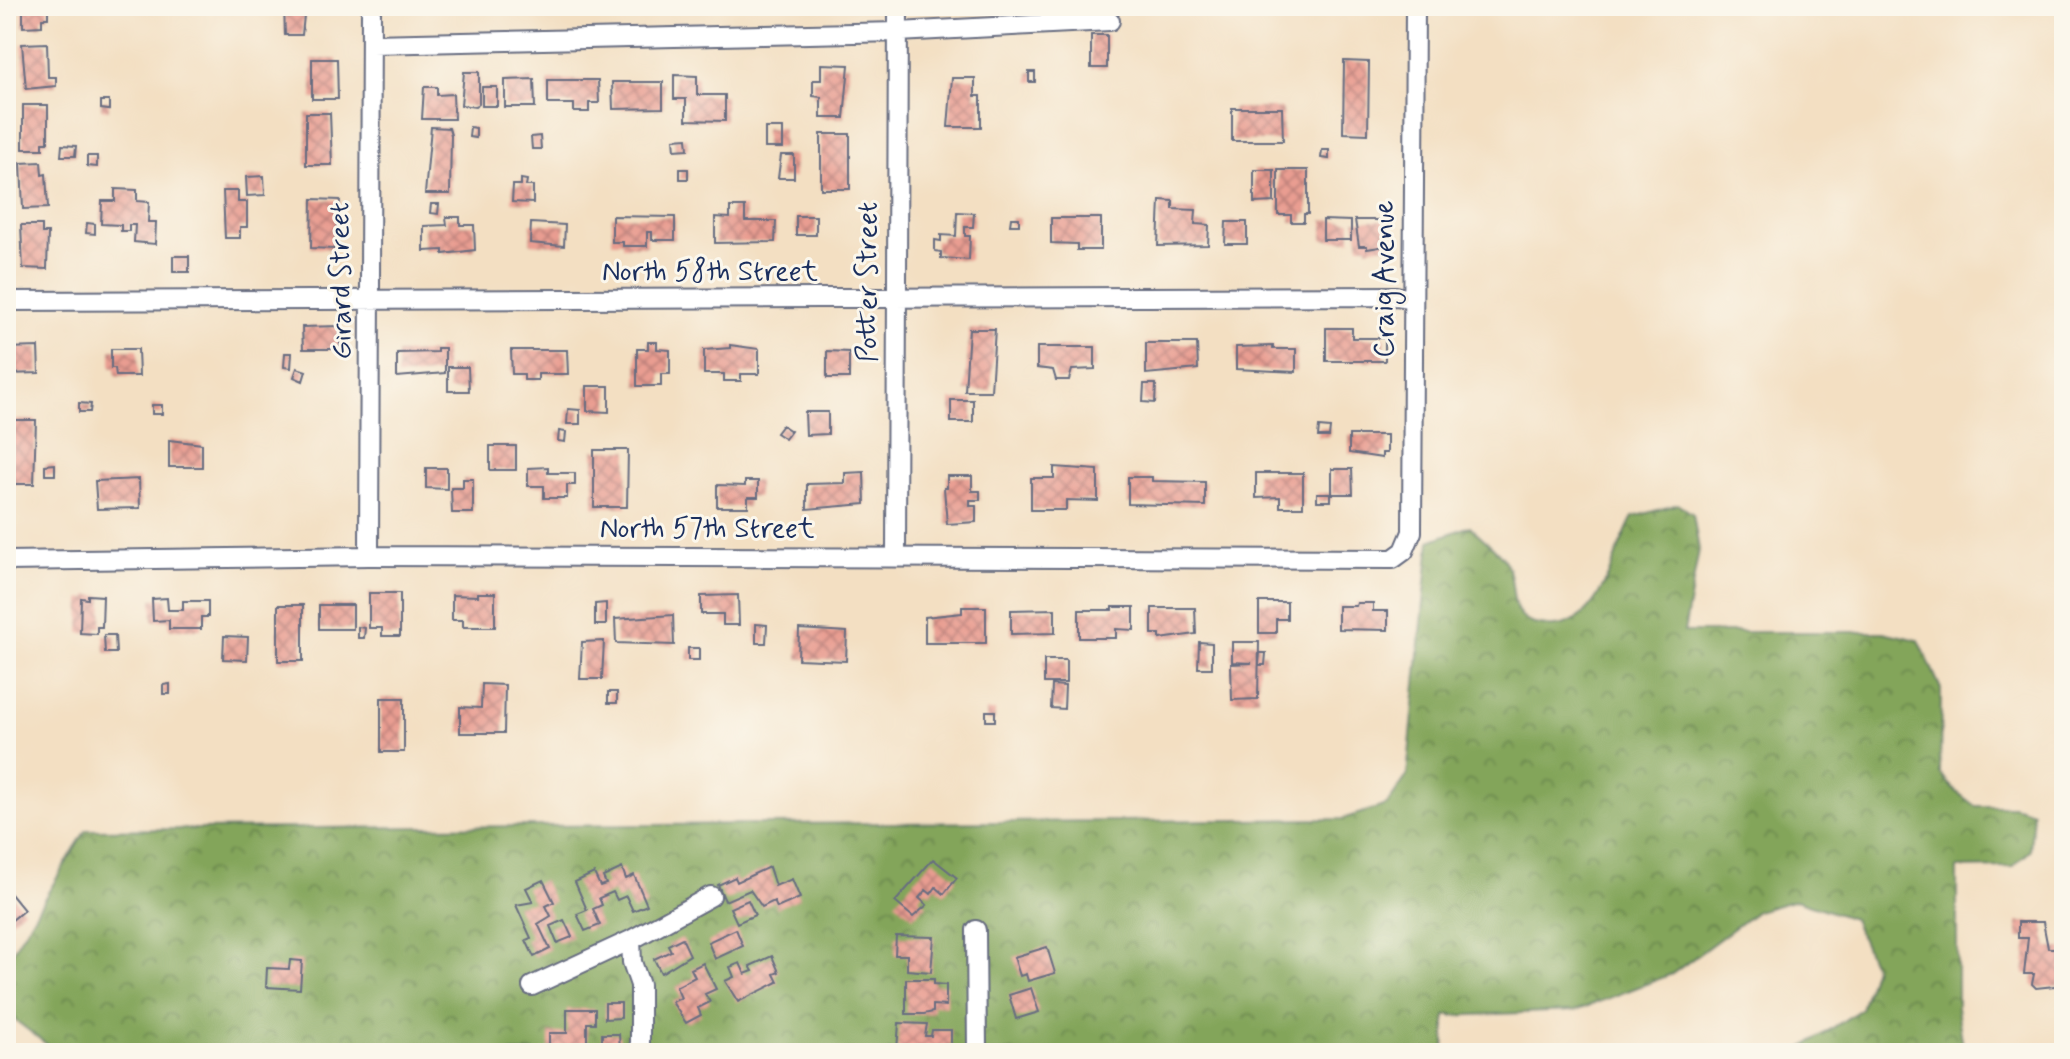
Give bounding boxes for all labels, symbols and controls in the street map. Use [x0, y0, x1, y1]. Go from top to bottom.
street label: Craig Avenue [1367, 200, 1406, 358]
street label: Girard Street [322, 202, 362, 360]
street label: Potter Street [850, 202, 887, 362]
street label: North 58th Street [602, 254, 819, 291]
street label: North 57th Street [600, 511, 815, 548]

